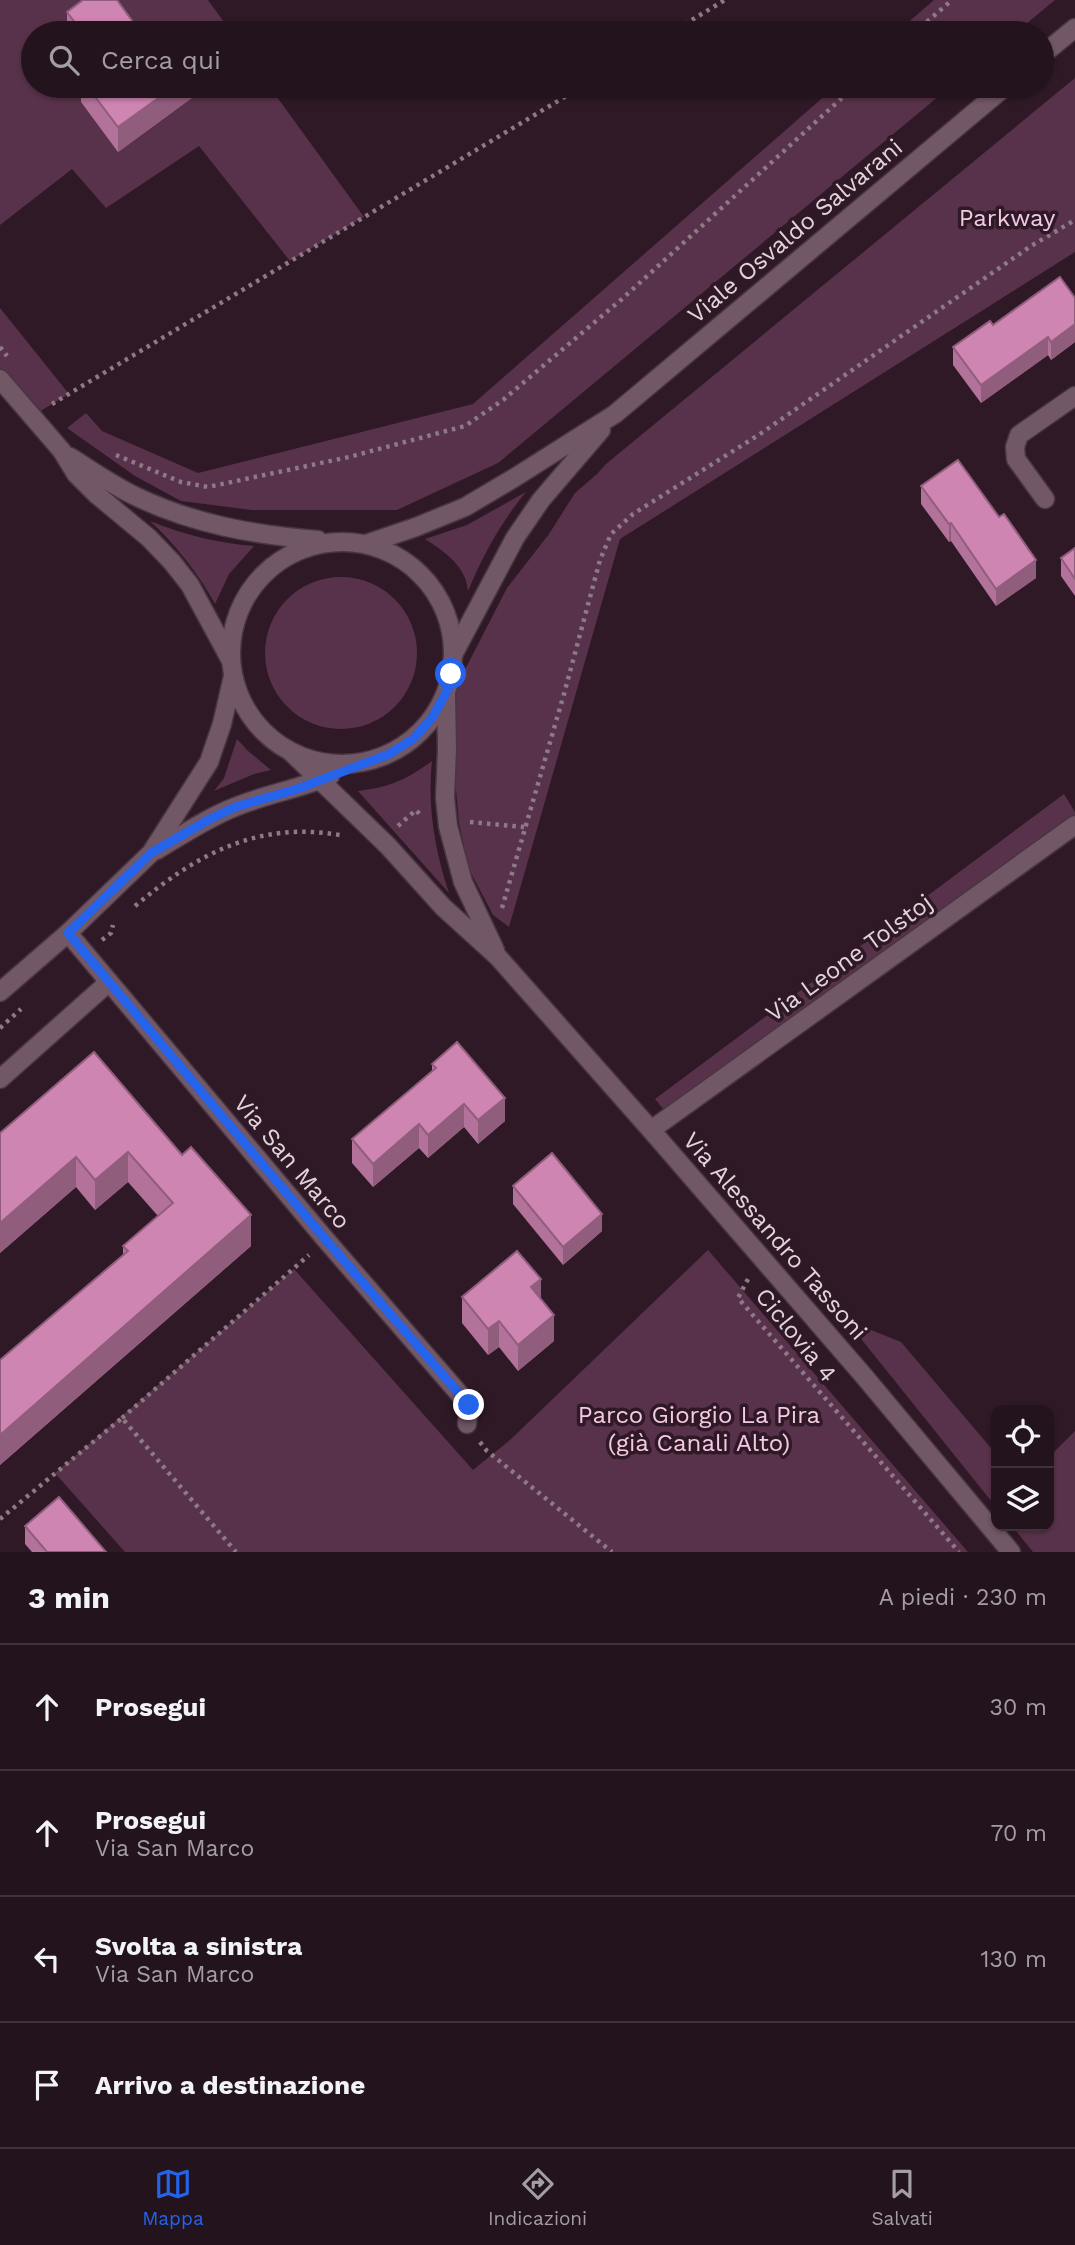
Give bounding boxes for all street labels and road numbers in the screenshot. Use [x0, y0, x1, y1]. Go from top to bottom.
street label: Viale Osvaldo Salvarani [682, 133, 908, 329]
street label: Via Leone Tolstoj [760, 888, 938, 1028]
street label: Via San Marco [228, 1089, 356, 1235]
street label: Via Alessandro Tassoni [677, 1126, 873, 1346]
street label: Ciclovia 4 [750, 1282, 842, 1388]

